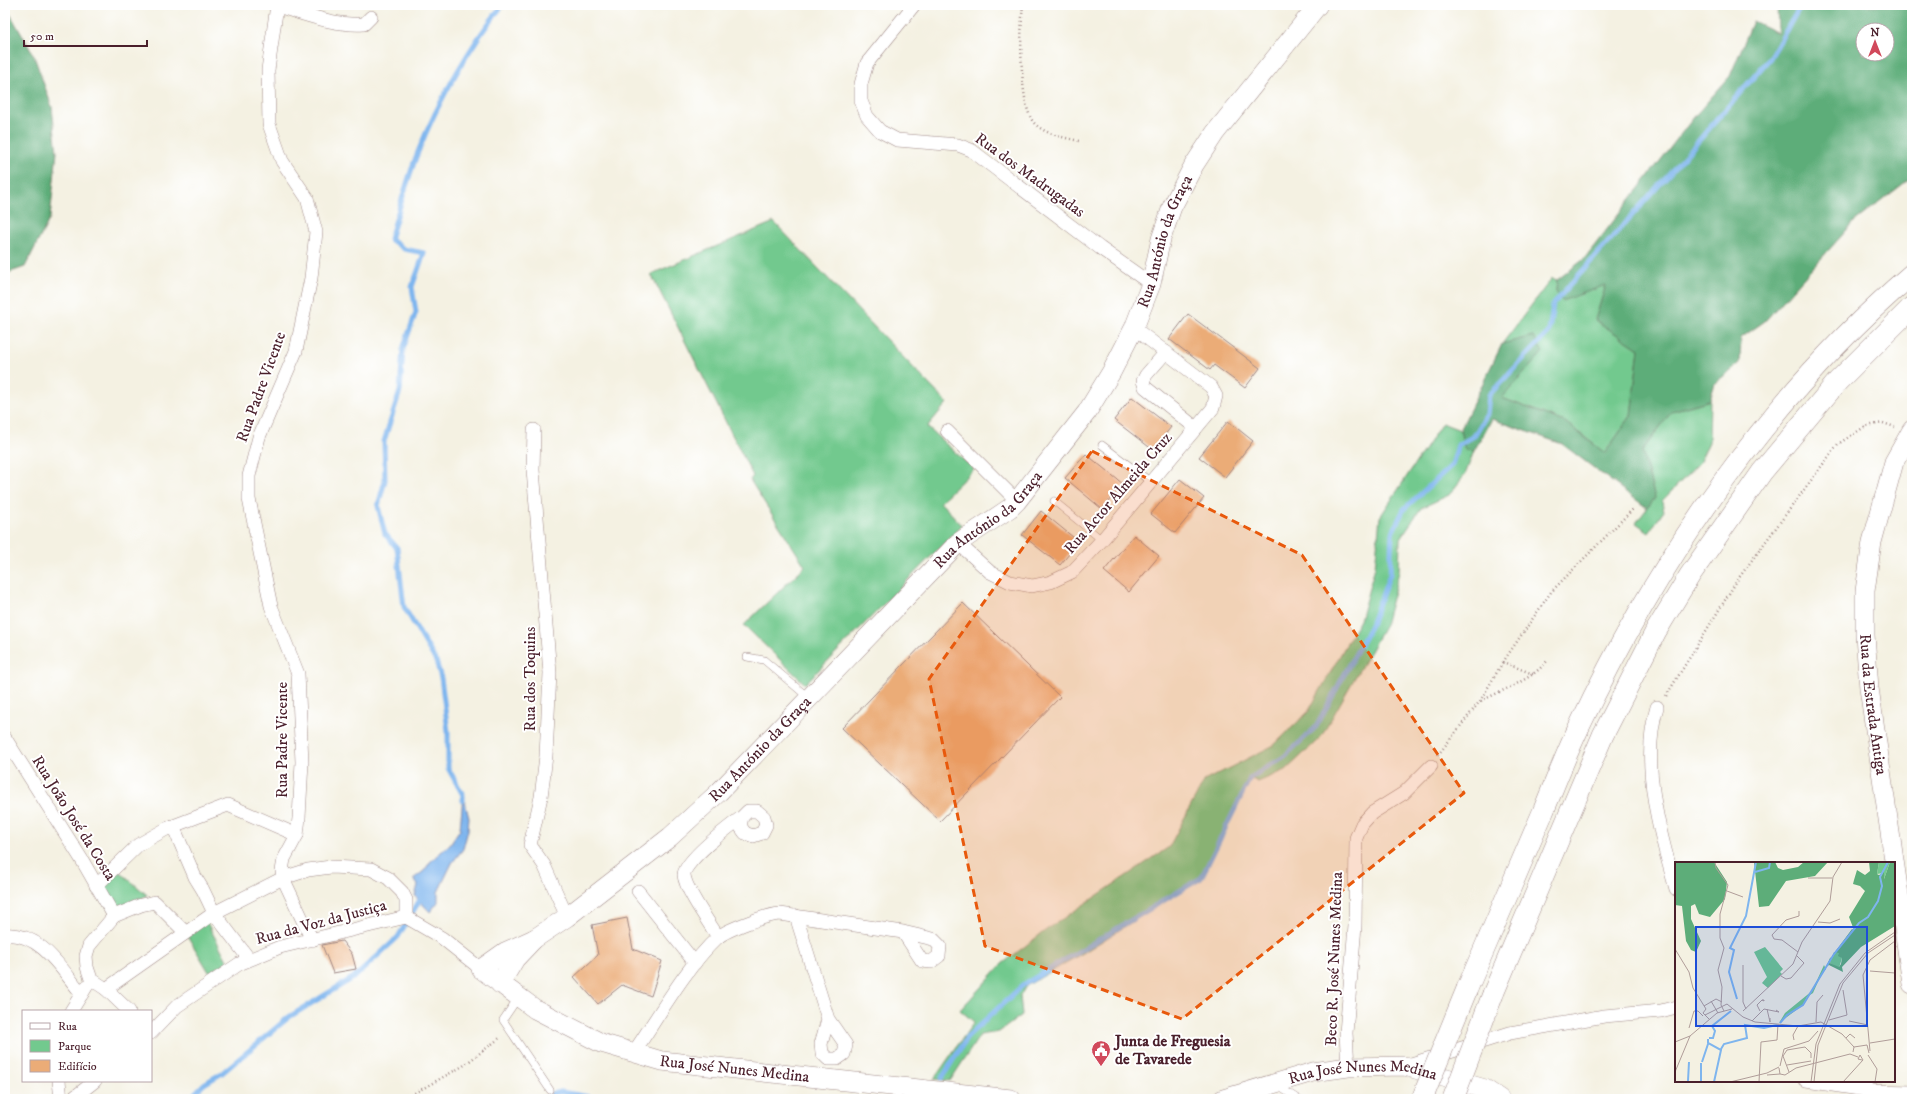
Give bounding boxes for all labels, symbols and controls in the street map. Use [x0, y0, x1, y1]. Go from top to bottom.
scale bar [24, 22, 147, 48]
north arrow [1855, 22, 1895, 62]
text: N [1870, 26, 1880, 40]
text: 50 m [30, 29, 54, 44]
street label: Rua dos Madrugadas [971, 128, 1089, 222]
street label: Rua António da Graça [1133, 171, 1197, 311]
street label: Rua Padre Vicente [232, 329, 290, 445]
street label: Rua Actor Almeida Cruz [1060, 428, 1176, 558]
street label: Rua António da Graça [929, 467, 1047, 573]
street label: Rua dos Toquins [520, 627, 540, 731]
street label: Rua da Estrada Antiga [1855, 633, 1892, 776]
street label: Rua Padre Vicente [272, 681, 292, 798]
street label: Rua António da Graça [705, 692, 816, 806]
street label: Rua João José da Costa [27, 752, 121, 884]
inset map [1675, 862, 1895, 1082]
street label: Beco R. José Nunes Medina [1321, 871, 1347, 1047]
street label: Rua da Voz da Justiça [253, 895, 389, 949]
legend [22, 1010, 152, 1082]
text: Rua [58, 1019, 78, 1034]
place label: Junta de Freguesia de Tavarede [1113, 1031, 1232, 1069]
text: Parque [58, 1039, 91, 1054]
public building icon: Junta de Freguesia de Tavarede [1090, 1039, 1112, 1067]
street label: Rua José Nunes Medina [659, 1051, 811, 1087]
street label: Rua José Nunes Medina [1286, 1056, 1440, 1089]
text: Edifício [58, 1059, 97, 1074]

